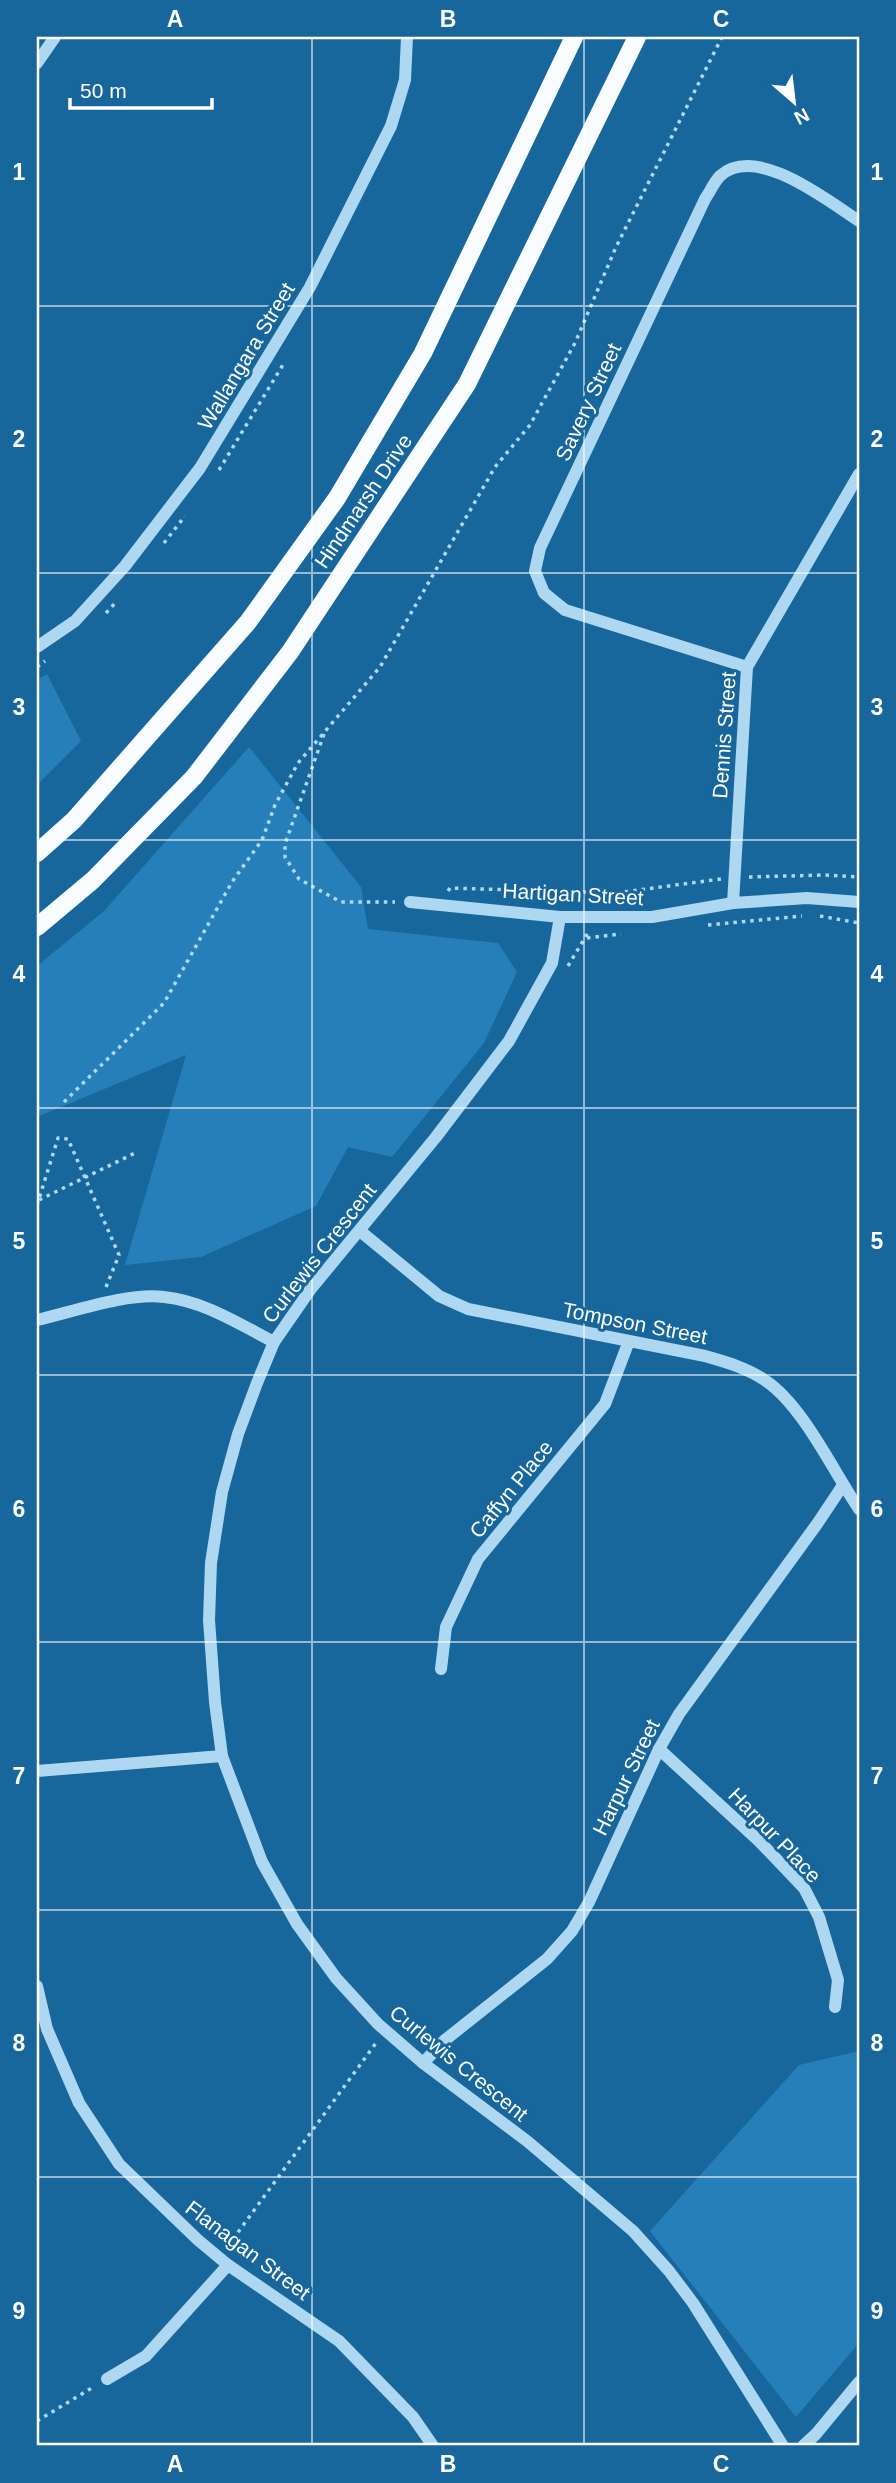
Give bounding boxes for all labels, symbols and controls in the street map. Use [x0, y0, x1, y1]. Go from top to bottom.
text: A [167, 6, 183, 32]
text: B [440, 6, 456, 32]
text: C [713, 6, 729, 32]
scale bar [70, 66, 212, 110]
north arrow [760, 66, 830, 136]
text: 50 m [80, 79, 127, 102]
text: N [791, 104, 813, 129]
text: 1 [13, 159, 26, 185]
text: 1 [871, 159, 884, 185]
street label: Wallangara Street [193, 278, 299, 434]
street label: Savery Street [551, 339, 625, 465]
text: 2 [13, 426, 25, 452]
text: 2 [871, 426, 883, 452]
street label: Hindmarsh Drive [310, 430, 416, 572]
street label: Dennis Street [708, 671, 740, 799]
text: 3 [13, 694, 25, 720]
text: 3 [871, 694, 883, 720]
street label: Hartigan Street [502, 879, 644, 909]
text: 4 [13, 961, 26, 987]
text: 4 [871, 961, 884, 987]
street label: Curlewis Crescent [257, 1179, 381, 1327]
text: 5 [13, 1228, 26, 1254]
text: 5 [871, 1228, 884, 1254]
street label: Tompson Street [561, 1298, 710, 1348]
street label: Caffyn Place [465, 1436, 557, 1542]
text: 6 [13, 1496, 25, 1522]
text: 6 [871, 1496, 883, 1522]
street label: Harpur Street [588, 1715, 664, 1839]
text: 7 [13, 1763, 25, 1789]
text: 7 [871, 1763, 883, 1789]
street label: Harpur Place [724, 1783, 826, 1887]
street label: Curlewis Crescent [386, 2000, 533, 2126]
text: 8 [13, 2030, 26, 2056]
text: 8 [871, 2030, 884, 2056]
street label: Flanagan Street [181, 2196, 315, 2304]
text: 9 [13, 2298, 25, 2324]
text: 9 [871, 2298, 883, 2324]
text: A [167, 2451, 183, 2477]
text: B [440, 2451, 456, 2477]
text: C [713, 2451, 729, 2477]

